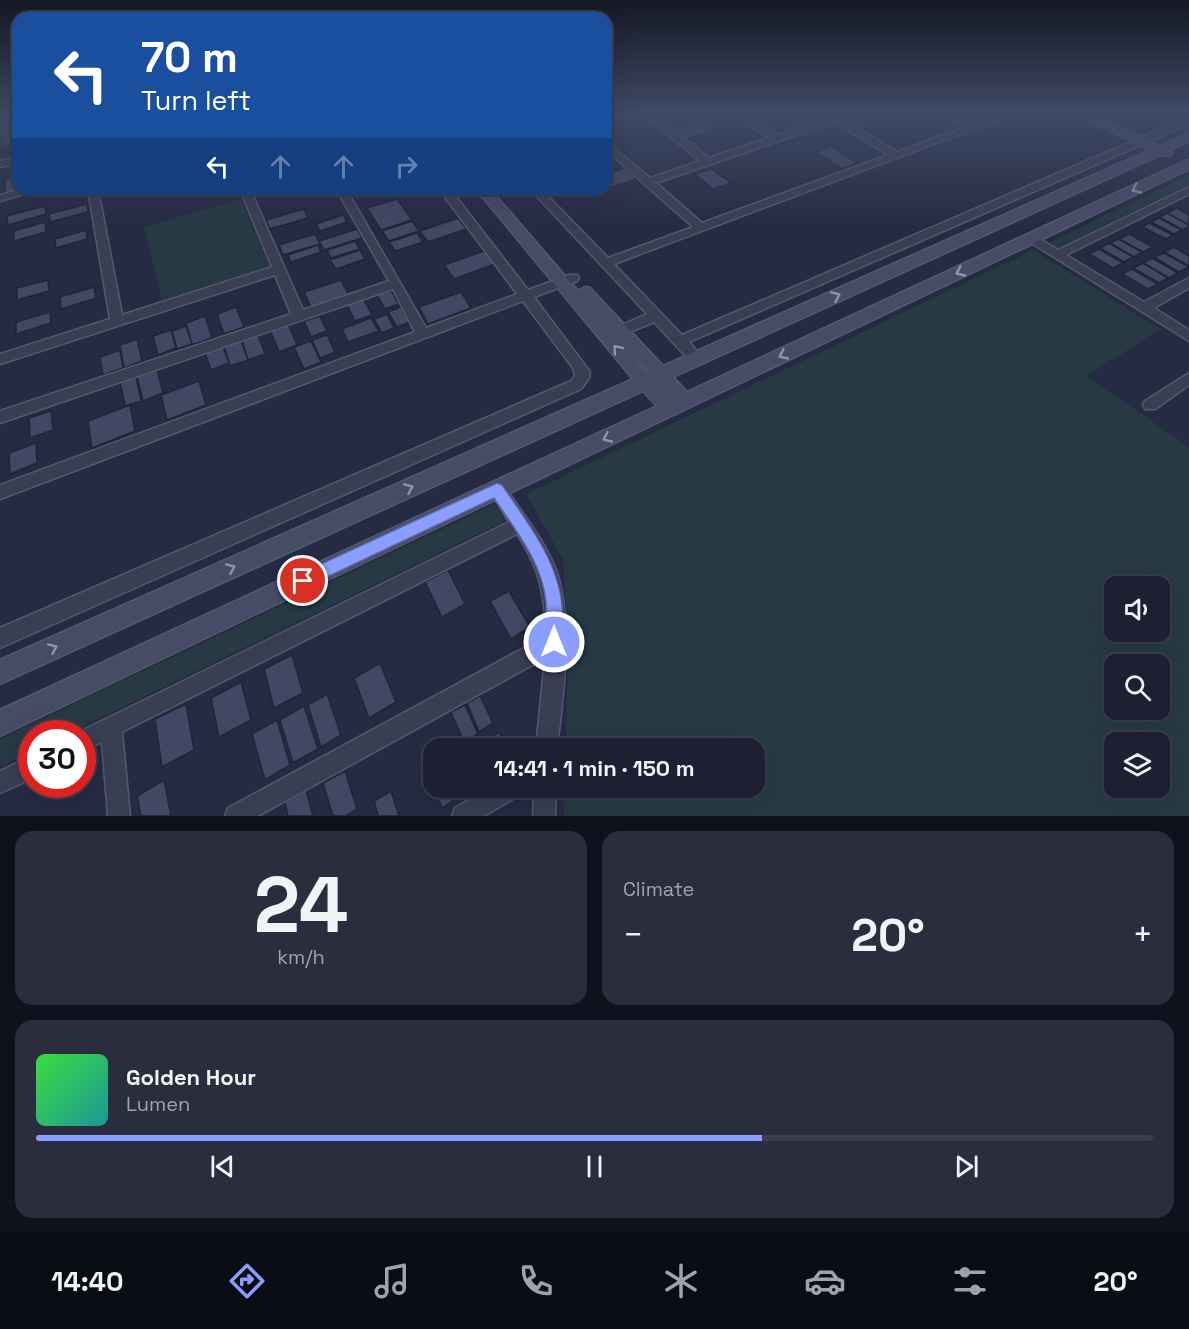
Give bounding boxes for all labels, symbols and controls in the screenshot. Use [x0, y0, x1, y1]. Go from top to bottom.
text: 70 m [141, 31, 238, 84]
icon: left [42, 36, 120, 114]
text: Turn left [141, 83, 251, 118]
icon: left [201, 150, 234, 183]
icon: ahead [264, 150, 297, 183]
icon: ahead [327, 150, 360, 183]
icon: right [390, 150, 423, 183]
one-way arrow [1132, 182, 1143, 194]
one-way arrow [955, 265, 966, 277]
one-way arrow [829, 291, 840, 303]
one-way arrow [613, 345, 624, 356]
one-way arrow [779, 348, 790, 360]
one-way arrow [602, 431, 613, 443]
one-way arrow [403, 484, 414, 496]
pin [277, 555, 328, 606]
one-way arrow [225, 563, 236, 575]
icon: arrive [286, 564, 319, 597]
map controls [1104, 576, 1170, 798]
button: sound [1104, 576, 1170, 642]
position arrow [522, 610, 586, 674]
one-way arrow [47, 643, 58, 655]
button: search [1104, 654, 1170, 720]
speed limit sign: 30 [18, 720, 96, 798]
button: layers [1104, 732, 1170, 798]
text: 14:41 · 1 min · 150 m [493, 754, 695, 782]
text: 24 [254, 855, 348, 955]
text: Climate [623, 876, 694, 902]
text: 20° [851, 907, 925, 964]
text: − [623, 914, 643, 956]
text: + [1133, 914, 1153, 956]
text: km/h [277, 944, 325, 970]
text: Golden Hour [126, 1063, 256, 1091]
text: Lumen [126, 1091, 190, 1117]
icon: previous [206, 1150, 239, 1183]
icon: pause [578, 1150, 611, 1183]
icon: next [950, 1150, 983, 1183]
icon: directions [226, 1260, 268, 1302]
icon: music [371, 1260, 413, 1302]
icon: phone [515, 1260, 557, 1302]
icon: climate [660, 1260, 702, 1302]
icon: car [804, 1260, 846, 1302]
icon: filters [949, 1260, 991, 1302]
text: 14:40 [51, 1264, 123, 1299]
text: 20° [1093, 1264, 1138, 1299]

